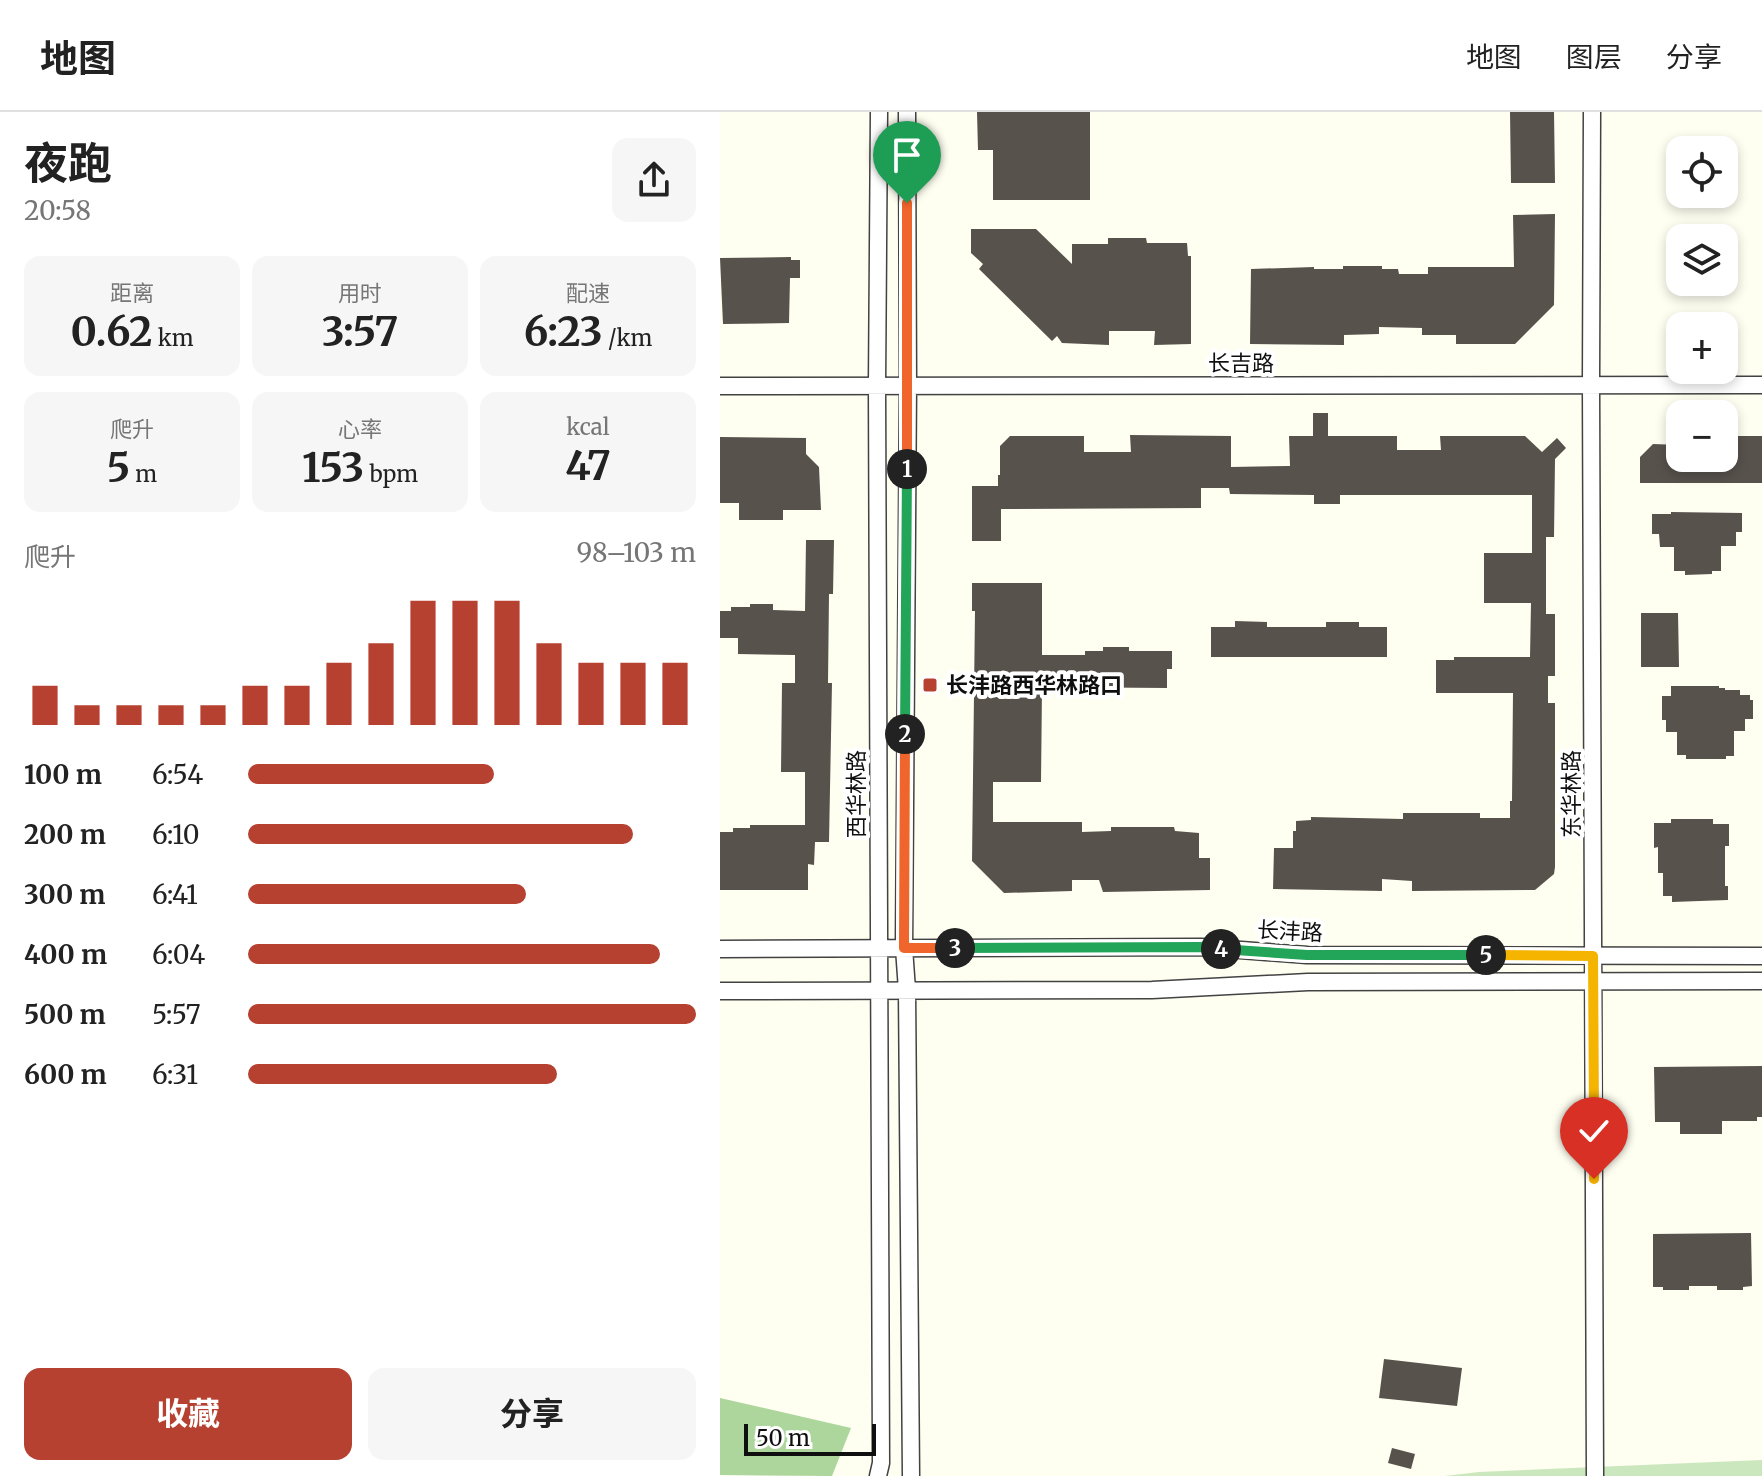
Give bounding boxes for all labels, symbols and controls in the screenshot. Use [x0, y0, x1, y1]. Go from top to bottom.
text: 地图 [40, 35, 116, 82]
text: 地图 [1466, 39, 1522, 75]
text: 图层 [1566, 39, 1622, 75]
text: 分享 [1666, 39, 1722, 75]
pin [873, 121, 941, 203]
icon: arrive [885, 133, 929, 177]
text: 夜跑 [24, 136, 112, 191]
map controls [1666, 136, 1738, 472]
button: locate [1666, 136, 1738, 208]
button: share [612, 138, 696, 222]
text: 20:58 [24, 194, 91, 227]
button: layers [1666, 224, 1738, 296]
text: 距离 [110, 279, 154, 307]
text: 用时 [338, 279, 382, 307]
text: 配速 [566, 279, 610, 307]
text: 0.62 [70, 307, 153, 357]
text: 3:57 [322, 307, 398, 357]
text: 6:23 [524, 307, 603, 357]
button: + [1666, 312, 1738, 384]
text: km [153, 324, 194, 352]
text: /km [603, 324, 652, 352]
street label: 长吉路 [1208, 349, 1274, 377]
button: − [1666, 400, 1738, 472]
text: kcal [566, 413, 610, 441]
text: 爬升 [110, 415, 154, 443]
text: 心率 [338, 415, 382, 443]
text: 47 [565, 441, 611, 491]
text: 5 [107, 443, 130, 493]
text: 153 [302, 443, 364, 493]
pin: 1 [887, 449, 927, 489]
text: 1 [902, 455, 912, 483]
text: m [130, 460, 157, 488]
text: bpm [364, 460, 418, 488]
text: 98–103 m [577, 536, 696, 569]
text: 爬升 [24, 540, 76, 573]
place label: 长沣路西华林路口 [946, 671, 1122, 699]
marker: 长沣路西华林路口 [921, 676, 939, 694]
pin: 2 [885, 714, 925, 754]
text: 2 [899, 720, 911, 748]
street label: 西华林路 [842, 750, 870, 838]
street label: 东华林路 [1557, 750, 1585, 838]
text: 100 m [24, 758, 102, 791]
text: 6:54 [152, 758, 203, 791]
text: 200 m [24, 818, 106, 851]
text: 6:10 [152, 818, 200, 851]
text: 300 m [24, 878, 105, 911]
text: 6:41 [152, 878, 198, 911]
street label: 长沣路 [1256, 915, 1324, 947]
pin: 3 [935, 928, 975, 968]
pin: 4 [1201, 929, 1241, 969]
text: 3 [949, 934, 961, 962]
text: 4 [1214, 935, 1228, 963]
pin: 5 [1466, 935, 1506, 975]
text: 400 m [24, 938, 107, 971]
text: 6:04 [152, 938, 205, 971]
text: 5 [1480, 941, 1492, 969]
text: 500 m [24, 998, 106, 1031]
text: 5:57 [152, 998, 201, 1031]
text: 600 m [24, 1058, 107, 1091]
text: 6:31 [152, 1058, 198, 1091]
pin [1560, 1097, 1628, 1179]
icon: check [1572, 1109, 1616, 1153]
button: 收藏 [24, 1368, 352, 1460]
button: 分享 [368, 1368, 696, 1460]
scale bar [744, 1420, 876, 1456]
text: 50 m [756, 1424, 810, 1452]

